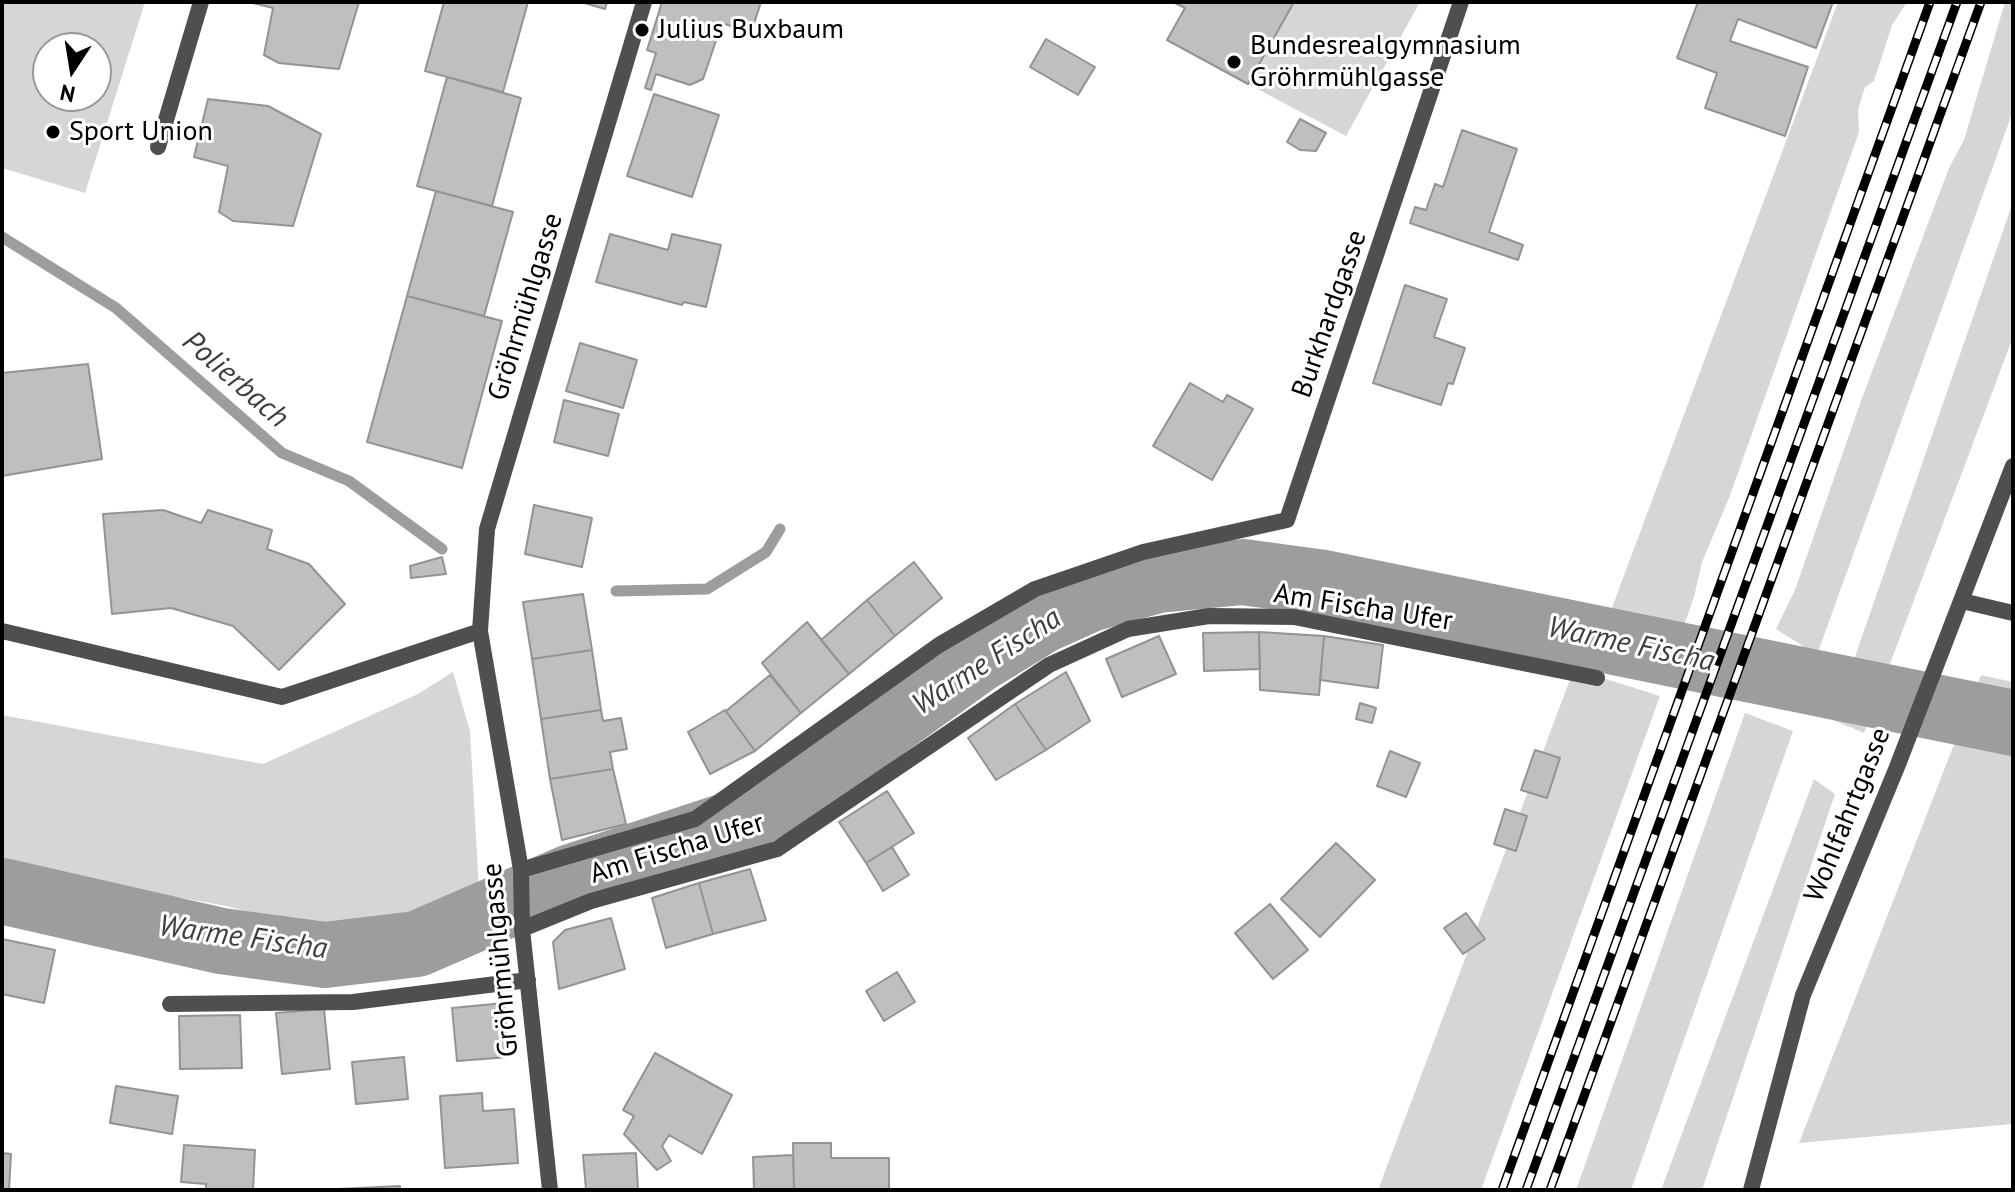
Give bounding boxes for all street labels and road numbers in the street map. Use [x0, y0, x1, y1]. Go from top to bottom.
street label: Gröhrmühlgasse [481, 209, 571, 405]
street label: Burkhardgasse [1286, 226, 1374, 402]
street label: Am Fischa Ufer [1271, 577, 1455, 639]
street label: Wohlfahrtgasse [1798, 723, 1898, 907]
street label: Am Fischa Ufer [586, 807, 768, 891]
street label: Gröhrmühlgasse [476, 862, 526, 1058]

